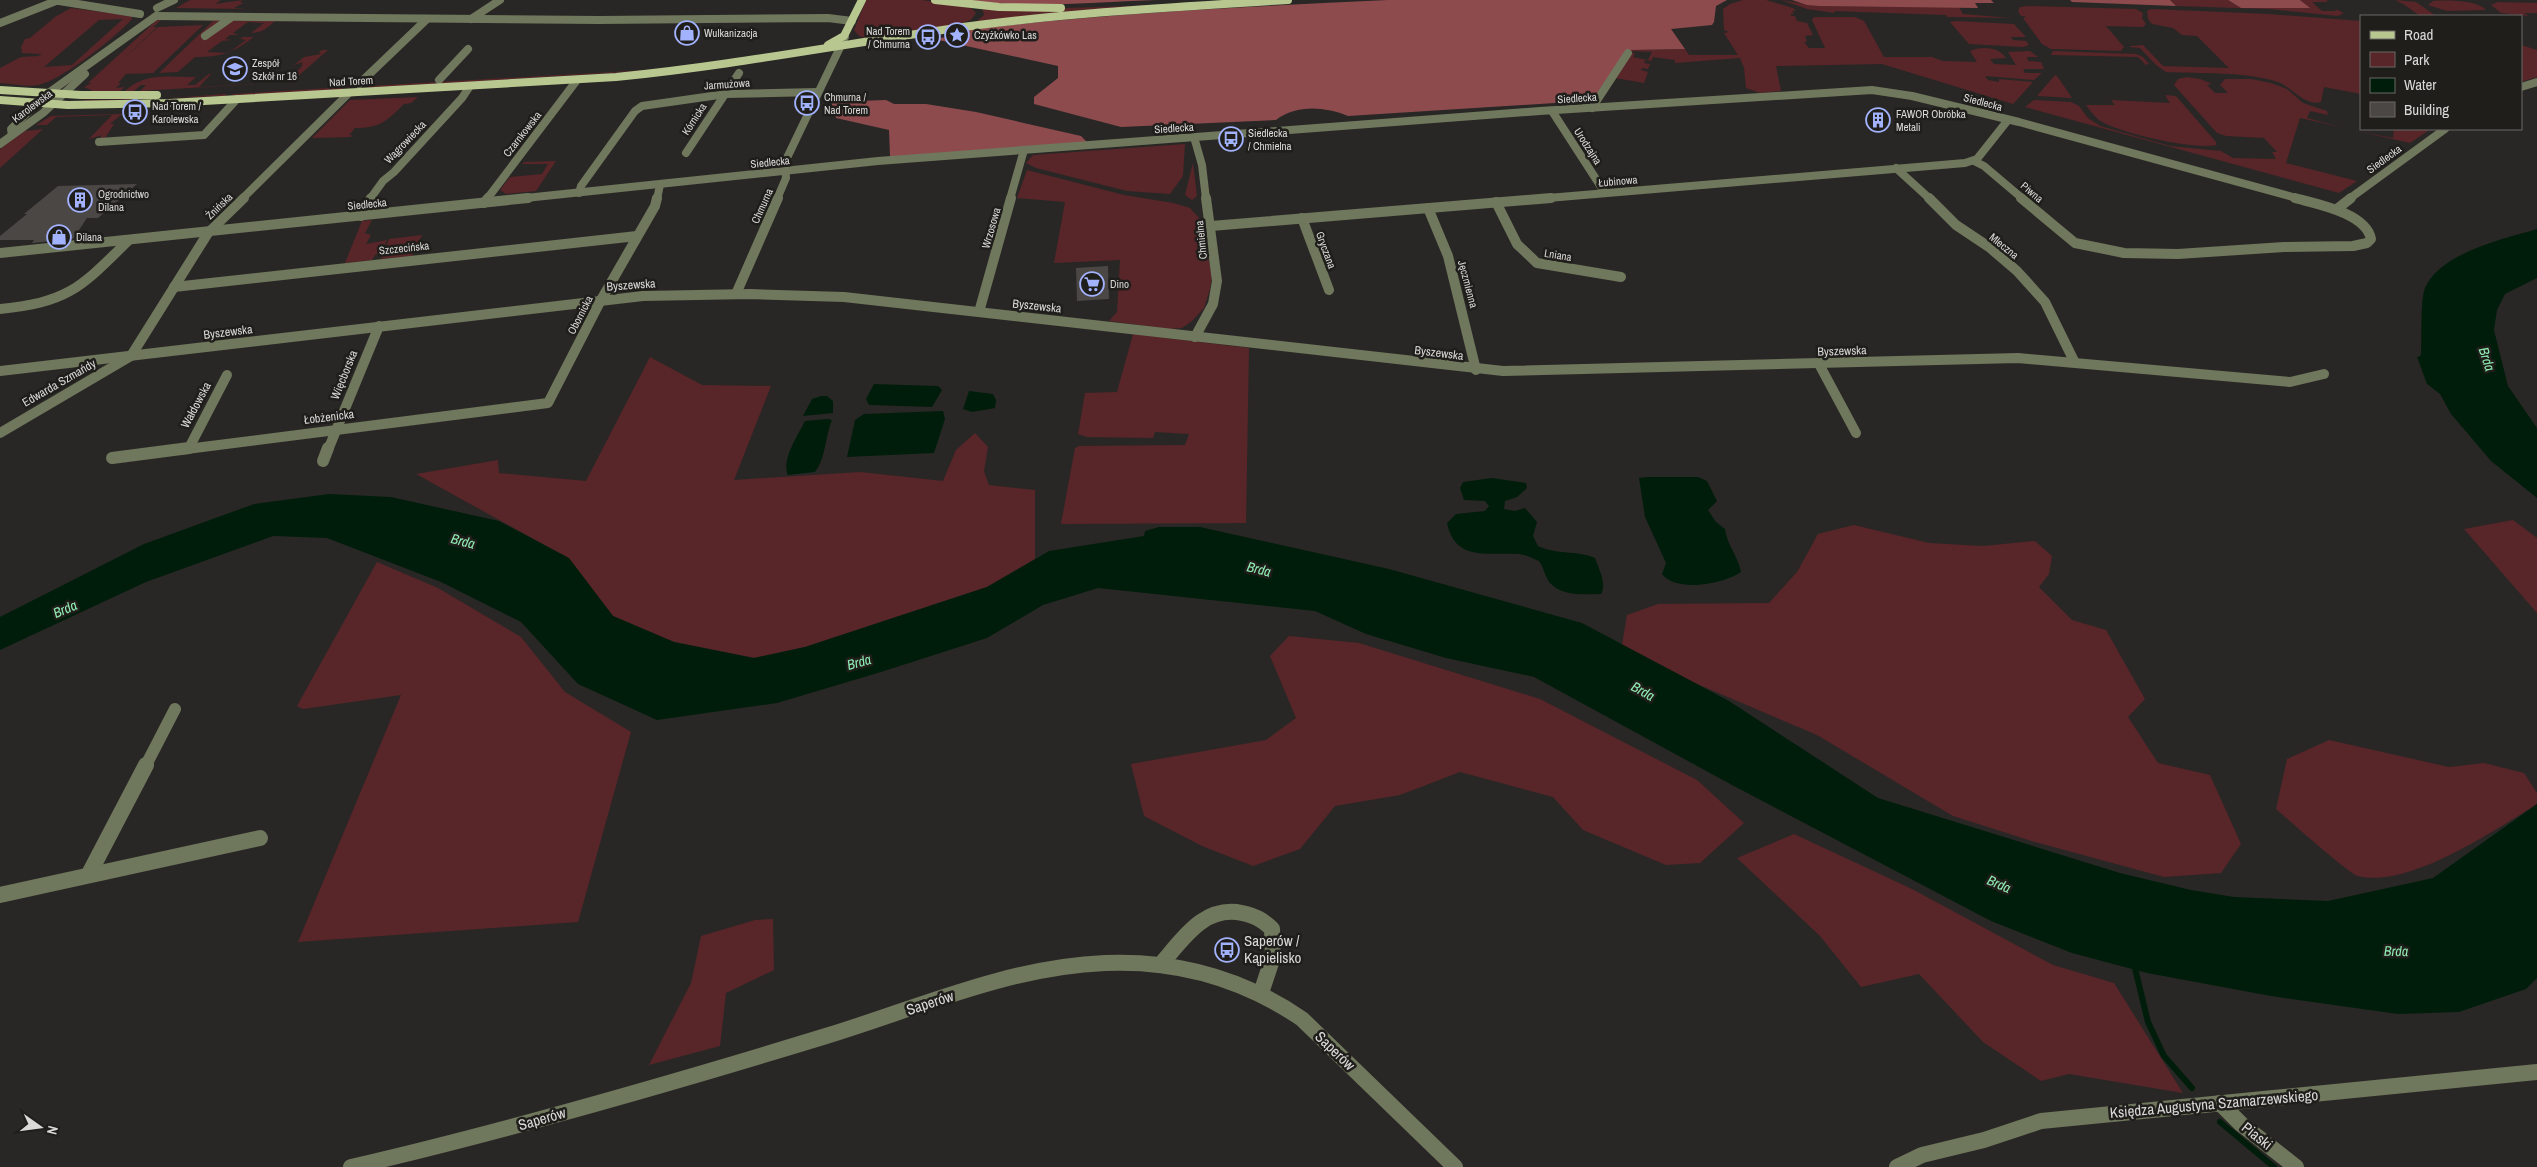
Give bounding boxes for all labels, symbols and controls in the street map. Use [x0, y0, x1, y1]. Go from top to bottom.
legend [2360, 15, 2522, 130]
shop icon: Wulkanizacja [674, 20, 700, 46]
place icon: Czyżkówko Las [944, 22, 970, 48]
place label: Nad Torem / Chmurna [866, 24, 910, 51]
bus stop icon: Nad Torem / Chmurna [915, 24, 941, 50]
text: Road [2404, 24, 2433, 45]
place label: Wulkanizacja [704, 26, 757, 40]
place label: Czyżkówko Las [974, 28, 1037, 42]
text: Park [2404, 49, 2430, 70]
school or university icon: Zespół Szkół nr 16 [222, 56, 248, 82]
place label: Zespół Szkół nr 16 [252, 56, 297, 83]
street label: Nad Torem [329, 73, 373, 89]
text: Water [2404, 74, 2436, 95]
street label: Jarmużowa [704, 75, 750, 93]
street label: Karolewska [9, 86, 55, 126]
bus stop icon: Chmurna / Nad Torem [794, 90, 820, 116]
place label: Chmurna / Nad Torem [824, 90, 868, 117]
street label: Siedlecka [1557, 90, 1597, 106]
street label: Siedlecka [1962, 90, 2004, 114]
bus stop icon: Nad Torem / Karolewska [122, 99, 148, 125]
place label: Nad Torem / Karolewska [152, 99, 201, 126]
text: Building [2404, 99, 2449, 120]
street label: Kórnicka [678, 100, 710, 138]
building icon: FAWOR Obróbka Metali [1865, 107, 1891, 133]
place label: FAWOR Obróbka Metali [1896, 107, 1966, 134]
street label: Czarnkowska [500, 108, 544, 160]
street label: Wągrowiecka [381, 118, 429, 166]
street label: Siedlecka [1154, 120, 1194, 136]
street label: Urodzajna [1571, 125, 1605, 167]
bus stop icon: Siedlecka / Chmielna [1218, 126, 1244, 152]
place label: Siedlecka / Chmielna [1248, 126, 1292, 153]
street label: Siedlecka [2364, 142, 2404, 176]
street label: Siedlecka [750, 153, 790, 171]
street label: Łubinowa [1598, 172, 1638, 190]
street label: Piwna [2018, 179, 2046, 205]
street label: Chmurna [748, 186, 776, 226]
building icon: Ogrodnictwo Dilana [67, 187, 93, 213]
place label: Ogrodnictwo Dilana [98, 187, 149, 214]
street label: Żnińska [203, 190, 235, 222]
street label: Siedlecka [347, 195, 387, 213]
street label: Wrzosowa [978, 206, 1004, 250]
street label: Chmielna [1192, 220, 1210, 260]
shop icon: Dilana [46, 224, 72, 250]
street label: Gryczana [1313, 229, 1339, 271]
place label: Dilana [76, 230, 102, 244]
street label: Mleczna [1987, 230, 2021, 262]
street label: Szczecińska [378, 238, 430, 258]
street label: Lniana [1543, 246, 1573, 264]
street label: Jęczmienna [1455, 259, 1481, 309]
supermarket icon: Dino [1079, 271, 1105, 297]
street label: Byszewska [606, 275, 657, 295]
place label: Dino [1110, 277, 1129, 291]
street label: Obornicka [564, 293, 596, 337]
street label: Byszewska [1012, 295, 1063, 317]
street label: Byszewska [203, 321, 254, 343]
street label: Byszewska [1414, 342, 1465, 364]
street label: Byszewska [1817, 342, 1867, 360]
water label: Brda [2475, 345, 2499, 373]
street label: Więcborska [327, 347, 361, 402]
street label: Edwarda Szmańdy [19, 355, 99, 411]
street label: Wałdowska [177, 379, 215, 431]
street label: Łobżenicka [303, 406, 355, 428]
water label: Brda [449, 529, 477, 553]
water label: Brda [1245, 557, 1273, 581]
water label: Brda [50, 596, 80, 622]
water label: Brda [845, 650, 873, 674]
water label: Brda [1628, 677, 1658, 705]
water label: Brda [1984, 871, 2014, 897]
place label: Saperów / Kąpielisko [1244, 930, 1302, 968]
bus stop icon: Saperów / Kąpielisko [1214, 937, 1240, 963]
water label: Brda [2384, 942, 2408, 960]
street label: Saperów [904, 985, 956, 1020]
street label: Saperów [1311, 1026, 1360, 1075]
street label: Księdza Augustyna Szamarzewskiego [2109, 1084, 2319, 1123]
north arrow [15, 1102, 65, 1152]
street label: Saperów [516, 1102, 568, 1135]
street label: Piaski [2237, 1117, 2277, 1155]
text: N [43, 1124, 62, 1136]

